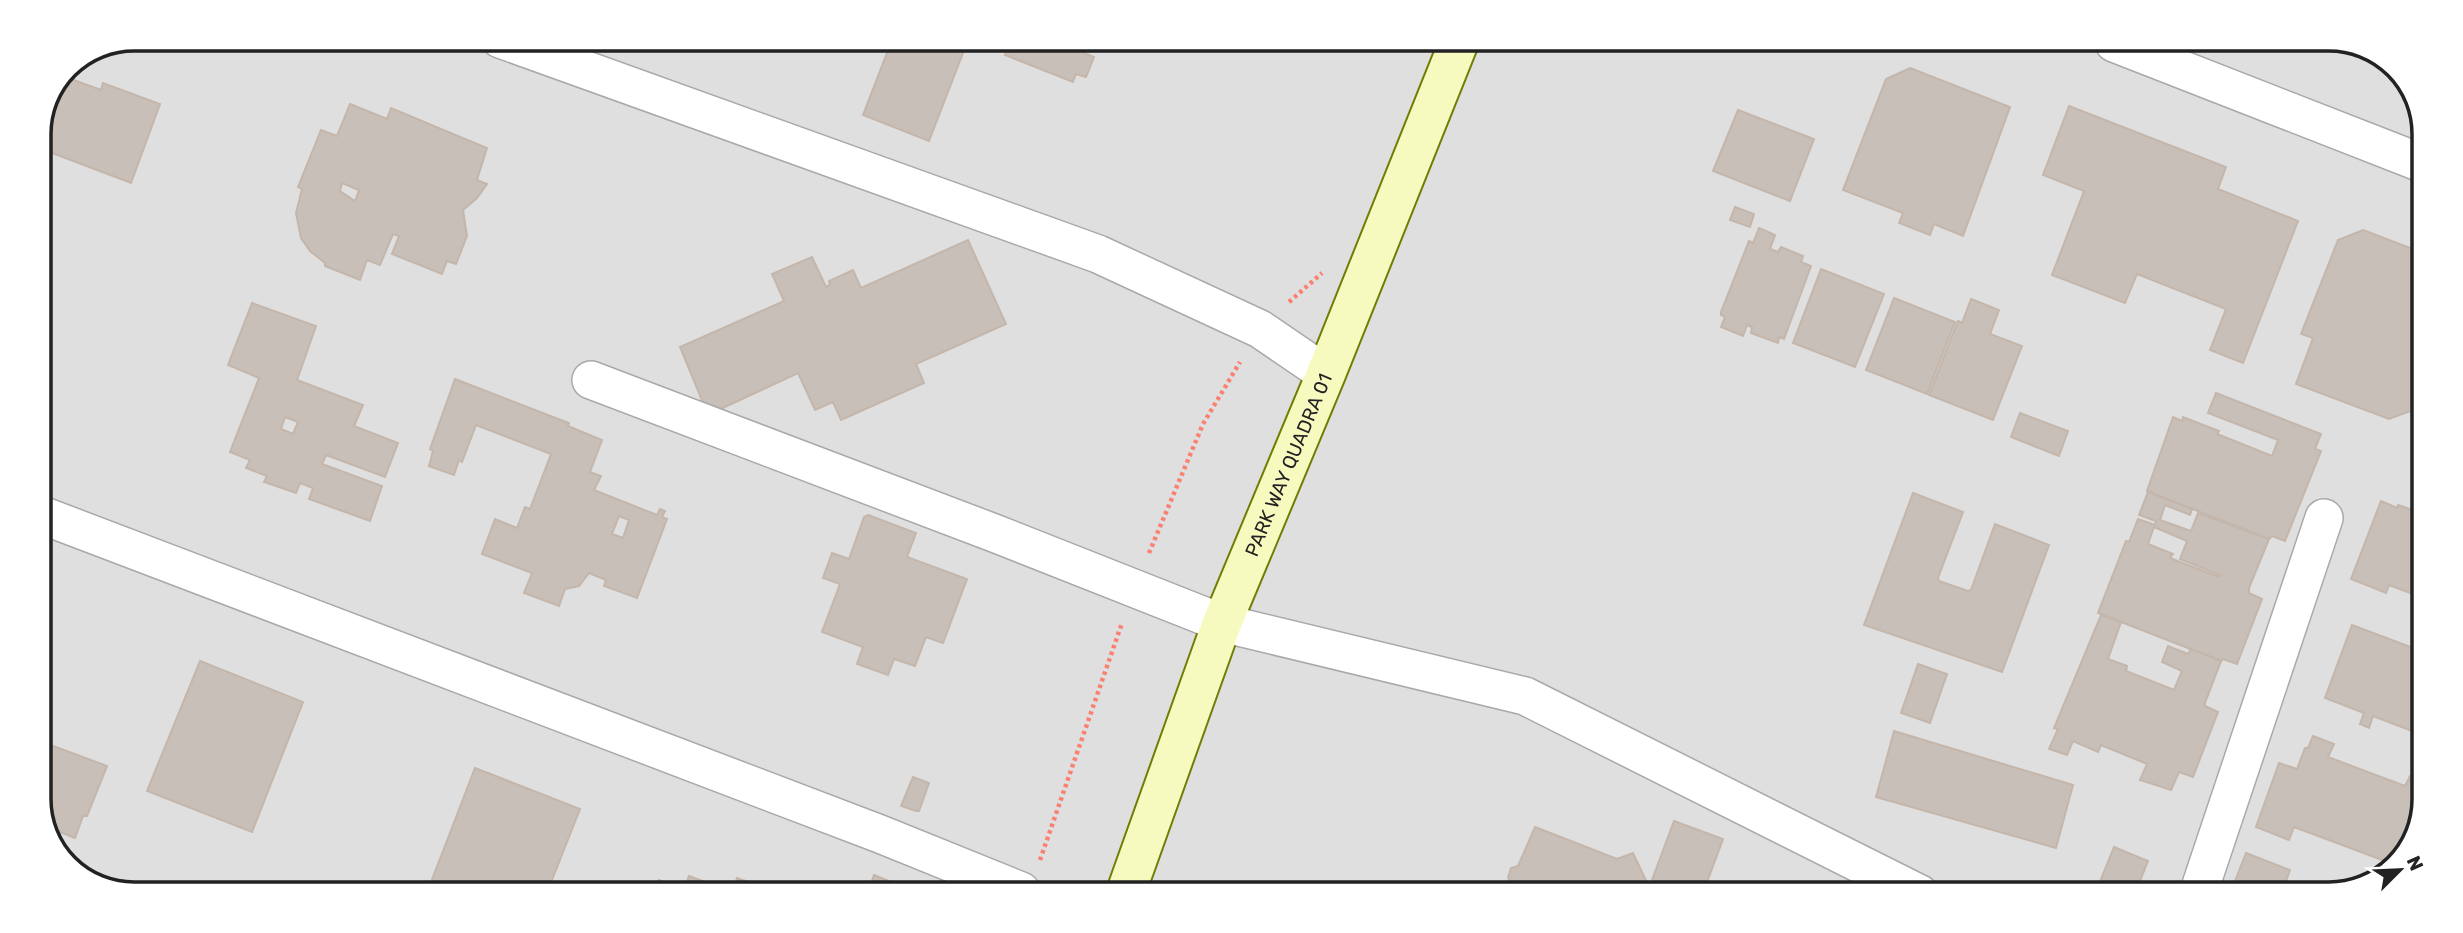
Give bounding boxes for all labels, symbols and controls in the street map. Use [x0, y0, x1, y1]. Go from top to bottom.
street label: PARK WAY QUADRA 01 [1240, 370, 1336, 560]
north arrow [2365, 835, 2435, 905]
text: N [2402, 852, 2428, 874]

